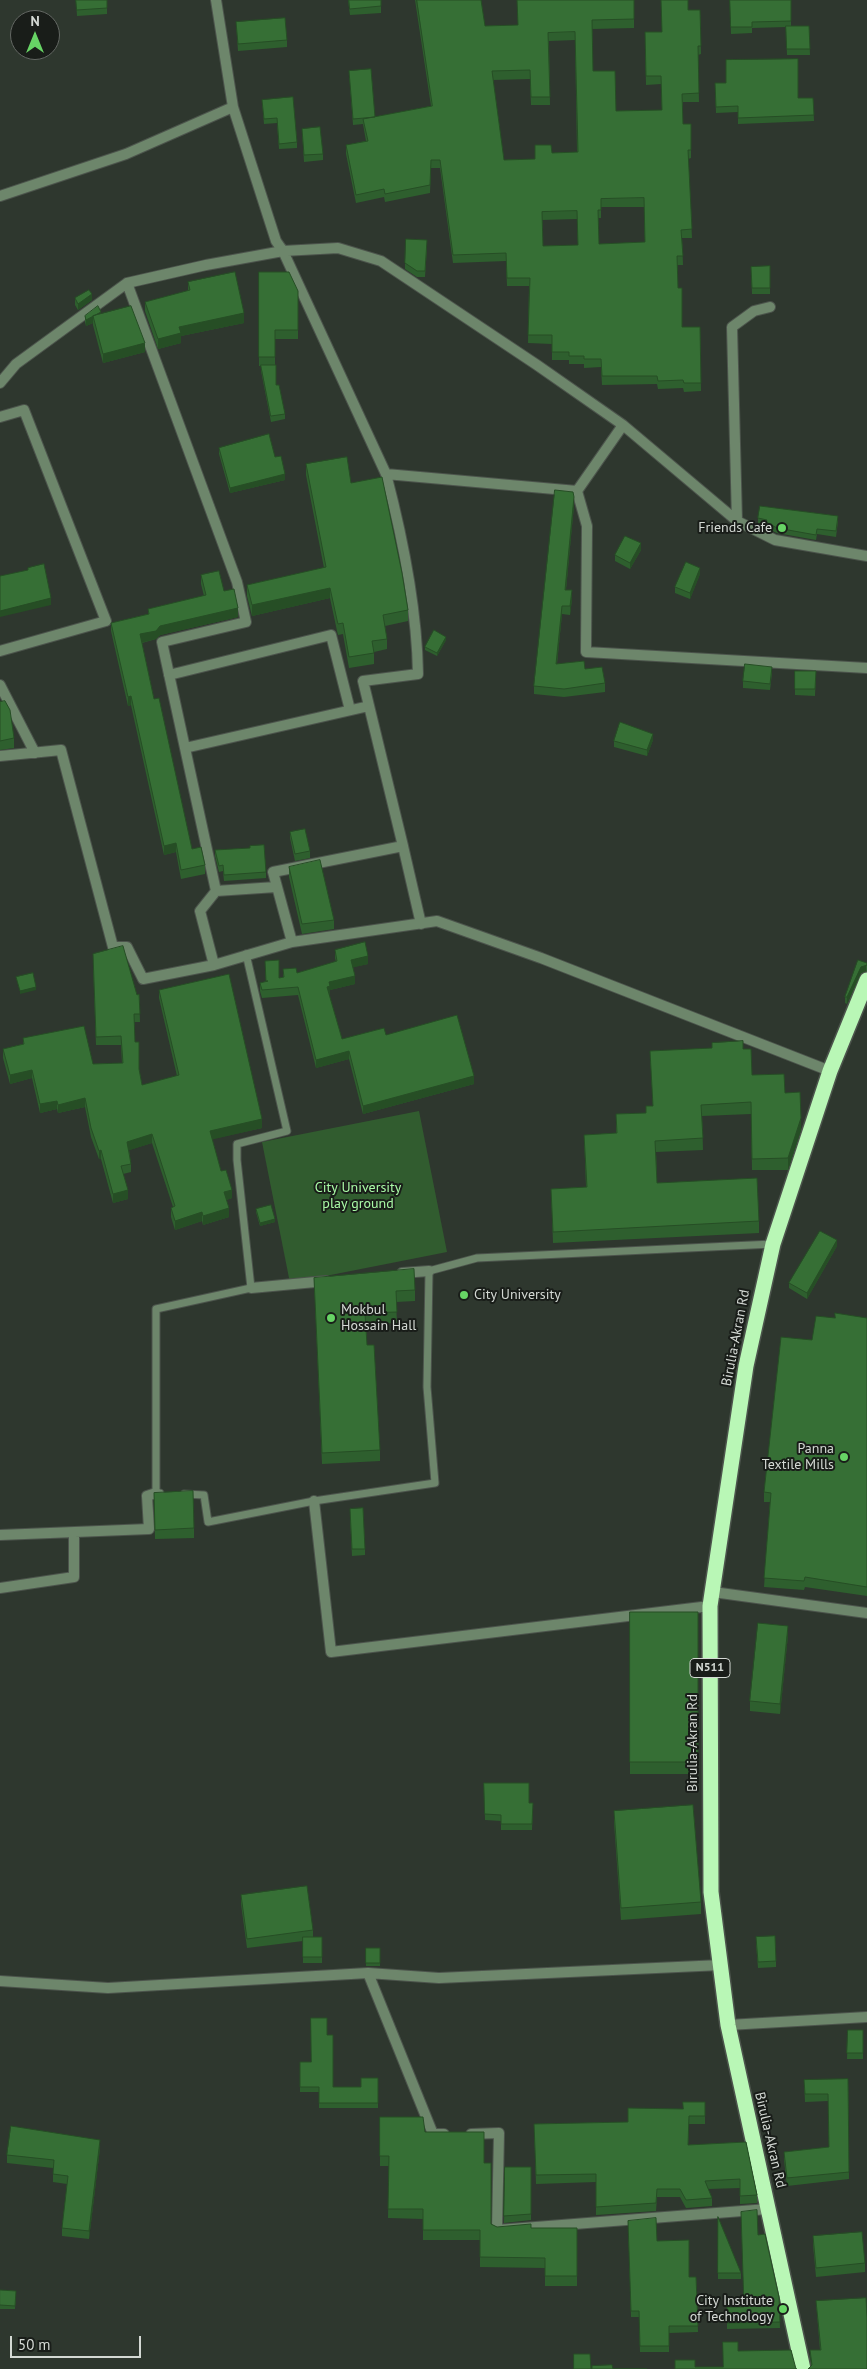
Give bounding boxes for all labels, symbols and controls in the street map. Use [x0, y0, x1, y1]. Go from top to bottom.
north arrow [10, 10, 60, 60]
text: N [30, 12, 40, 30]
place label: Friends Cafe [698, 520, 772, 536]
marker: Friends Cafe [776, 522, 788, 534]
park label: City University play ground [315, 1180, 401, 1212]
place label: City University [474, 1287, 561, 1303]
street label: Birulia-Akran Rd [718, 1288, 754, 1388]
marker: City University [458, 1289, 470, 1301]
place label: Mokbul Hossain Hall [341, 1302, 416, 1334]
marker: Mokbul Hossain Hall [325, 1312, 337, 1324]
place label: Panna Textile Mills [762, 1441, 834, 1474]
marker: Panna Textile Mills [838, 1451, 850, 1463]
road number: N511 [690, 1659, 730, 1678]
street label: Birulia-Akran Rd [685, 1694, 701, 1792]
street label: Birulia-Akran Rd [751, 2090, 789, 2190]
place label: City Institute of Technology [690, 2293, 773, 2326]
marker: City Institute of Technology [777, 2303, 789, 2315]
scale bar [12, 2326, 144, 2358]
text: 50 m [18, 2335, 51, 2354]

